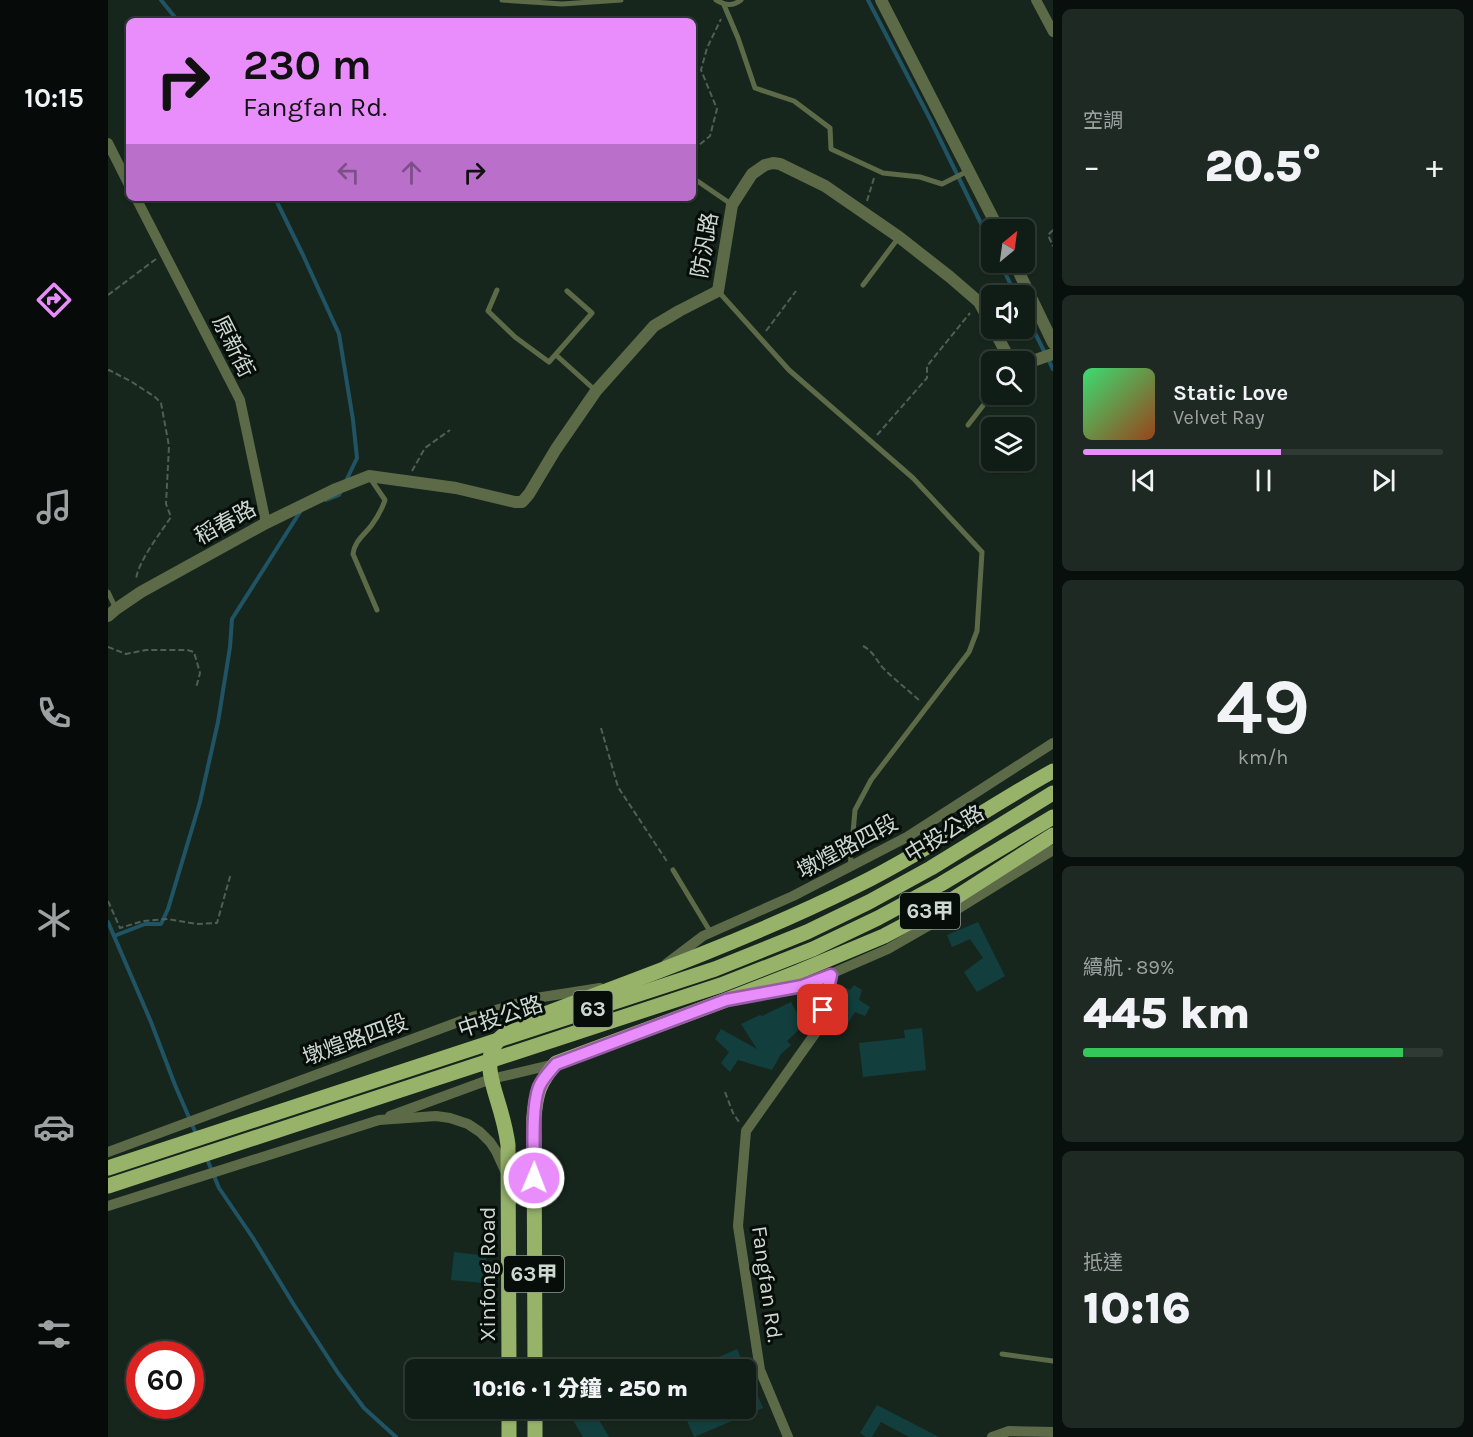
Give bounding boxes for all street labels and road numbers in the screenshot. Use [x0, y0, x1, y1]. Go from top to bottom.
street label: 防汎路 [686, 210, 724, 280]
street label: 原新街 [207, 311, 260, 382]
street label: 稻春路 [190, 496, 261, 550]
street label: 中投公路 [900, 800, 989, 868]
street label: 墩煌路四段 [793, 810, 902, 884]
road number: 63甲 [900, 893, 960, 929]
street label: 中投公路 [454, 991, 546, 1043]
road number: 63 [574, 991, 612, 1027]
street label: 墩煌路四段 [299, 1009, 411, 1071]
street label: Xinfong Road [475, 1206, 501, 1342]
street label: Fangfan Rd. [746, 1224, 788, 1344]
road number: 63甲 [504, 1256, 564, 1292]

